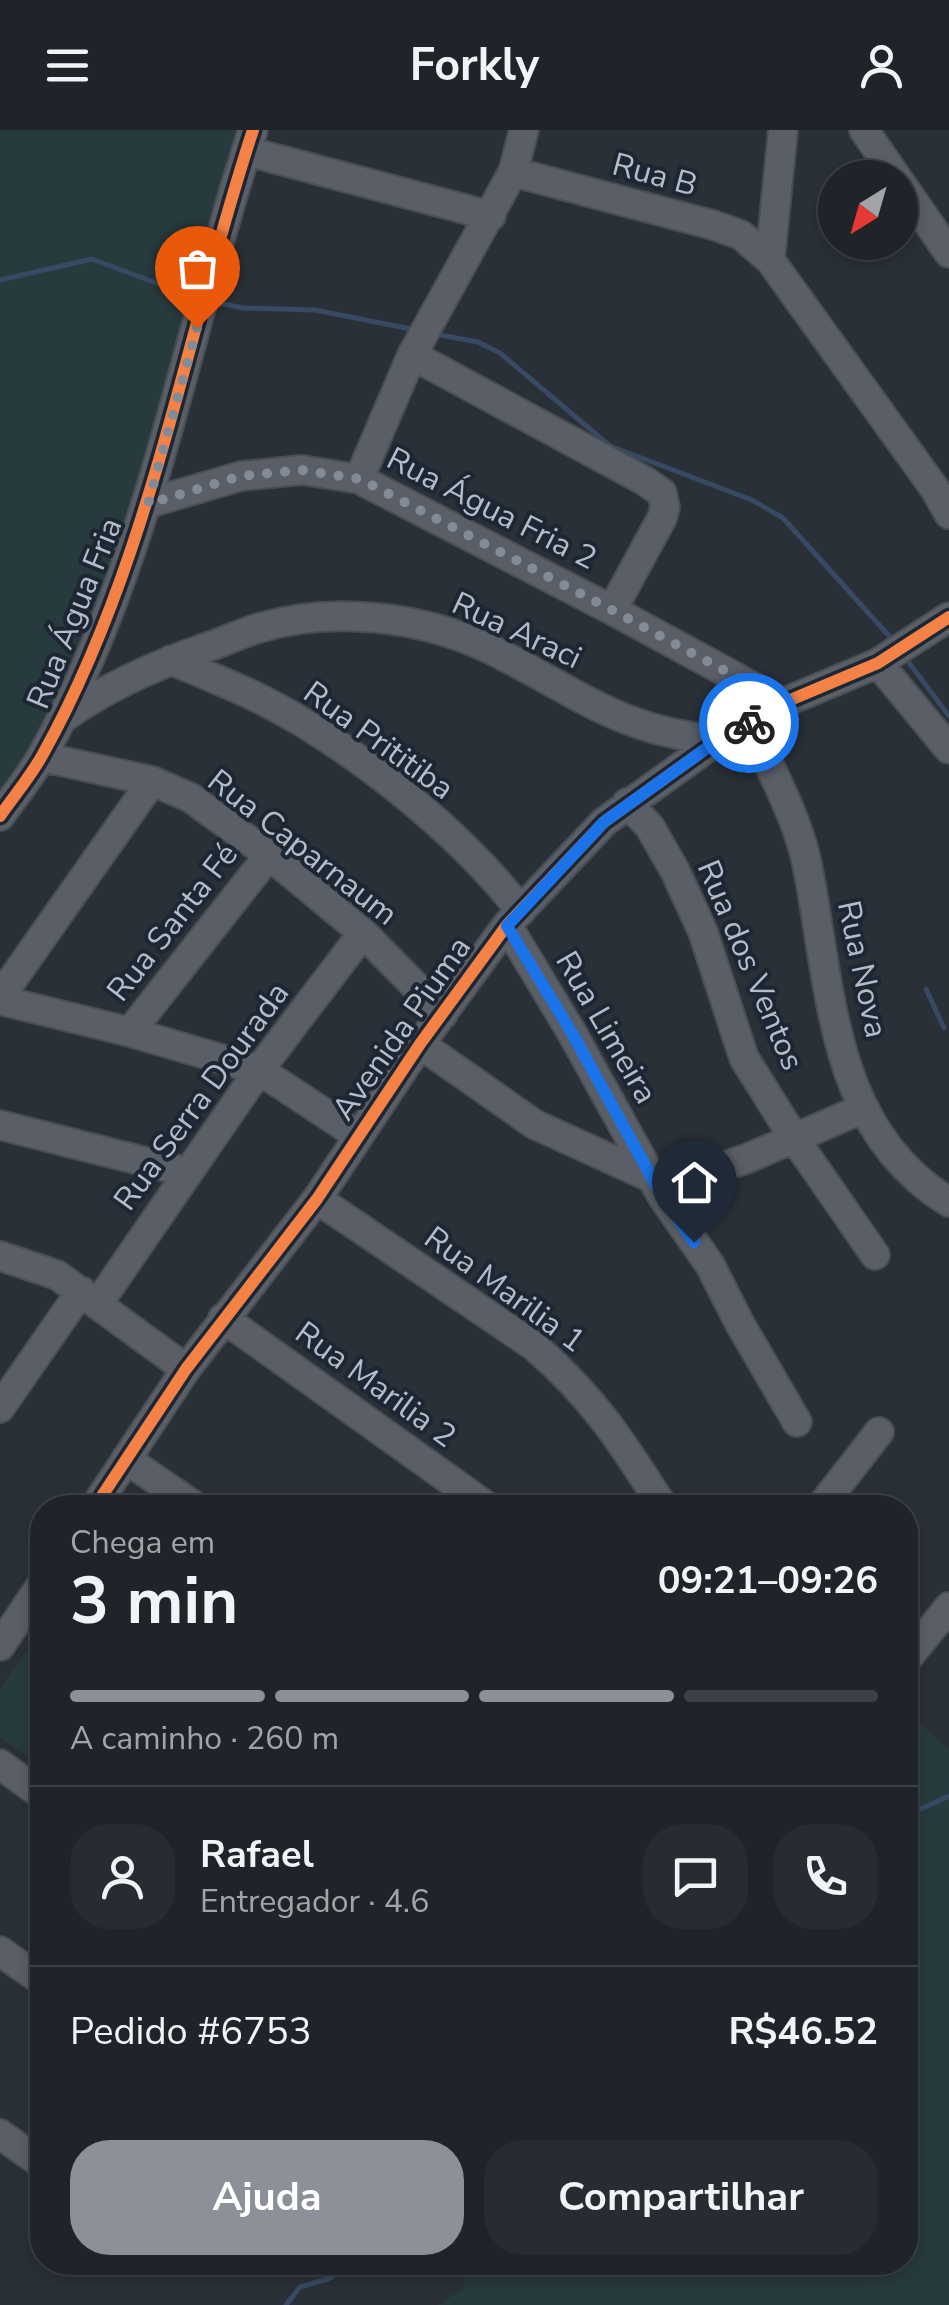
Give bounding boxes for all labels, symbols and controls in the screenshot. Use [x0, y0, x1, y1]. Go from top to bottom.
text: Forkly [410, 35, 539, 96]
icon: menu [40, 38, 95, 93]
icon: person [854, 38, 909, 93]
street label: Rua B [608, 143, 702, 206]
north arrow [818, 160, 918, 260]
map controls [818, 160, 918, 260]
pin [155, 226, 240, 329]
icon: bag [170, 241, 225, 296]
street label: Rua Água Fria 2 [380, 437, 604, 580]
street label: Rua Água Fria [17, 511, 132, 715]
street label: Rua Araci [445, 582, 589, 679]
street label: Rua Prititiba [295, 671, 463, 810]
courier [699, 673, 799, 773]
icon: bike [722, 696, 777, 751]
street label: Rua Caparnaum [199, 760, 407, 935]
street label: Rua Santa Fé [97, 834, 248, 1010]
street label: Rua dos Ventos [687, 854, 814, 1077]
street label: Rua Nova [827, 897, 898, 1042]
street label: Avenida Piuma [322, 928, 481, 1129]
street label: Rua Limeira [546, 943, 668, 1111]
street label: Rua Serra Dourada [104, 973, 299, 1219]
pin [652, 1140, 737, 1243]
icon: home [667, 1155, 722, 1210]
street label: Rua Marilia 1 [416, 1216, 594, 1362]
street label: Rua Marilia 2 [287, 1311, 465, 1457]
text: Chega em [70, 1521, 215, 1564]
text: 09:21–09:26 [658, 1555, 878, 1606]
text: 3 min [70, 1557, 238, 1646]
text: A caminho · 260 m [70, 1717, 339, 1760]
button: person [70, 1824, 175, 1929]
button: chat [643, 1824, 748, 1929]
button: phone [773, 1824, 878, 1929]
text: Rafael [200, 1829, 314, 1880]
text: Entregador · 4.6 [200, 1880, 429, 1923]
text: Pedido #6753 [70, 2006, 311, 2057]
text: R$46.52 [729, 2006, 878, 2057]
button: Ajuda [70, 2140, 464, 2255]
button: Compartilhar [484, 2140, 878, 2255]

